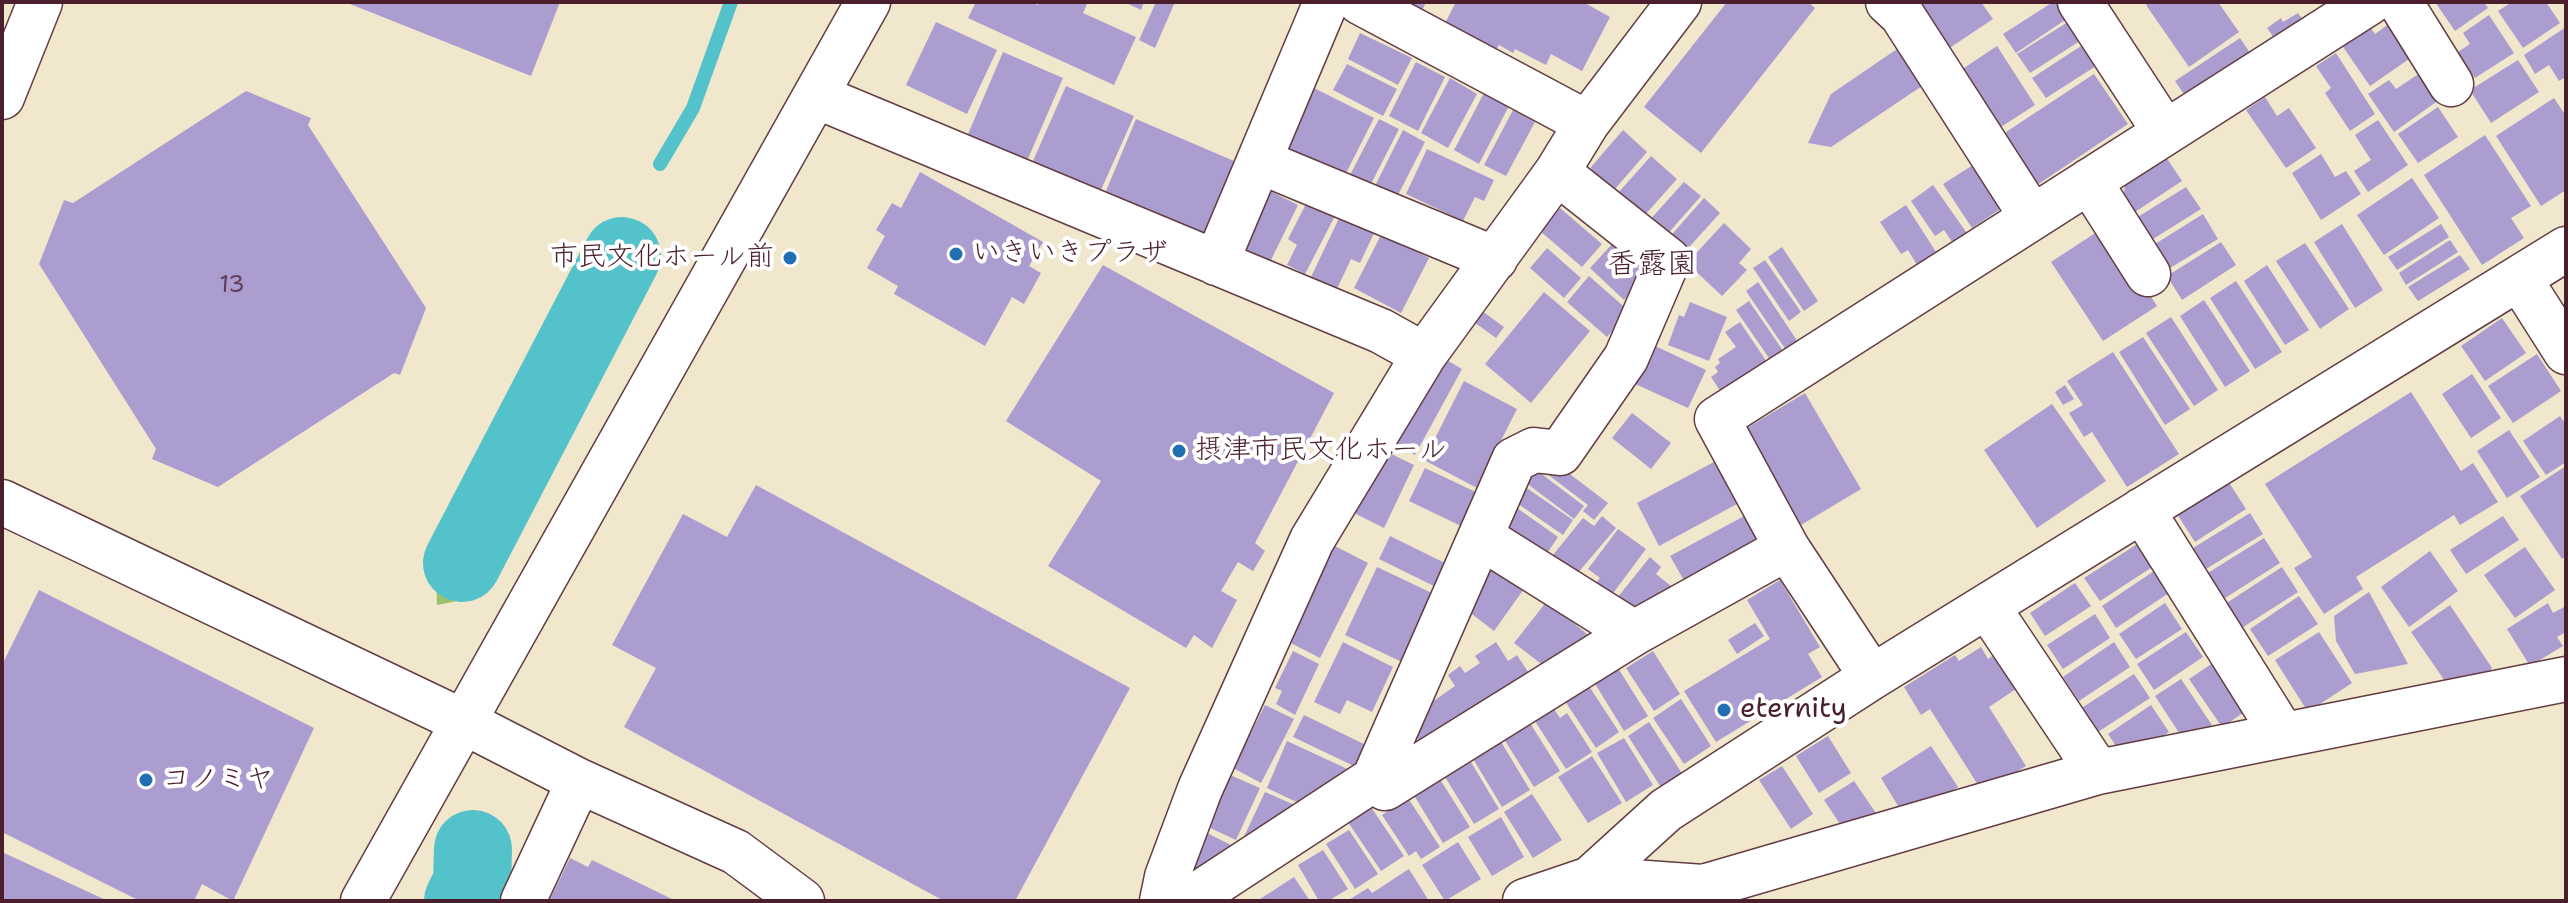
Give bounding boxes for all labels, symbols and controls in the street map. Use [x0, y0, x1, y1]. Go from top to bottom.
place label: いきいきプラザ [972, 237, 1168, 271]
place label: 市民文化ホール前 [550, 241, 774, 275]
marker: いきいきプラザ [947, 245, 965, 263]
district label: 香露園 [1607, 247, 1697, 283]
marker: 市民文化ホール前 [781, 249, 799, 267]
house number: 13 [219, 272, 245, 300]
place label: 摂津市民文化ホール [1195, 434, 1447, 468]
marker: 摂津市民文化ホール [1170, 442, 1188, 460]
place label: eternity [1740, 693, 1847, 727]
marker: eternity [1715, 701, 1733, 719]
place label: コノミヤ [162, 763, 274, 797]
marker: コノミヤ [137, 771, 155, 789]

